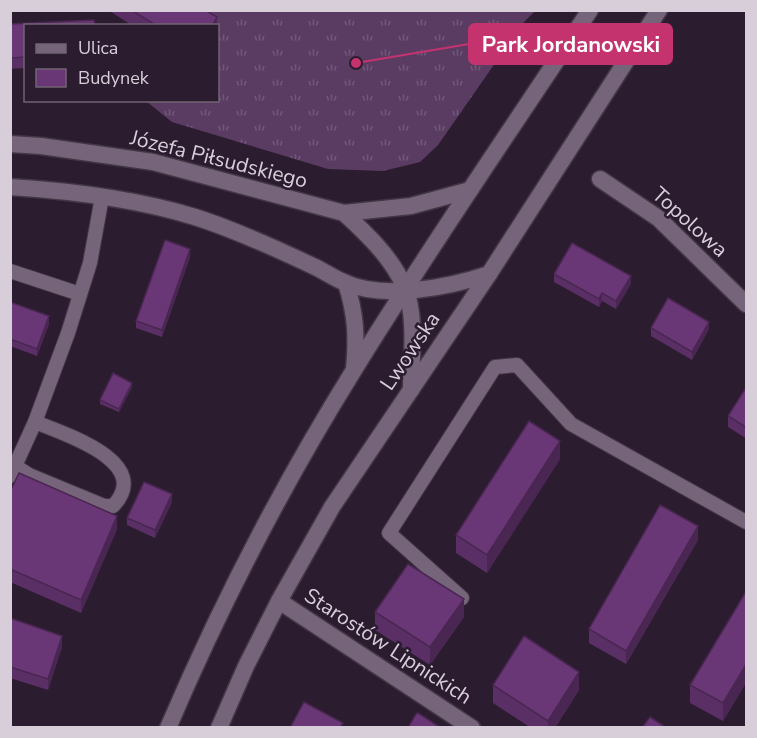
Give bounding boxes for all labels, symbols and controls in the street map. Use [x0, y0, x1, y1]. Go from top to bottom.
legend [24, 24, 219, 102]
callout: Park Jordanowski [469, 24, 672, 64]
text: Park Jordanowski [482, 30, 660, 60]
text: Ulica [78, 36, 118, 60]
text: Budynek [78, 66, 150, 90]
street label: Józefa Piłsudskiego [127, 123, 310, 195]
street label: Topolowa [646, 181, 734, 263]
street label: Lwowska [374, 306, 446, 396]
street label: Starostów Lipnickich [299, 581, 477, 711]

